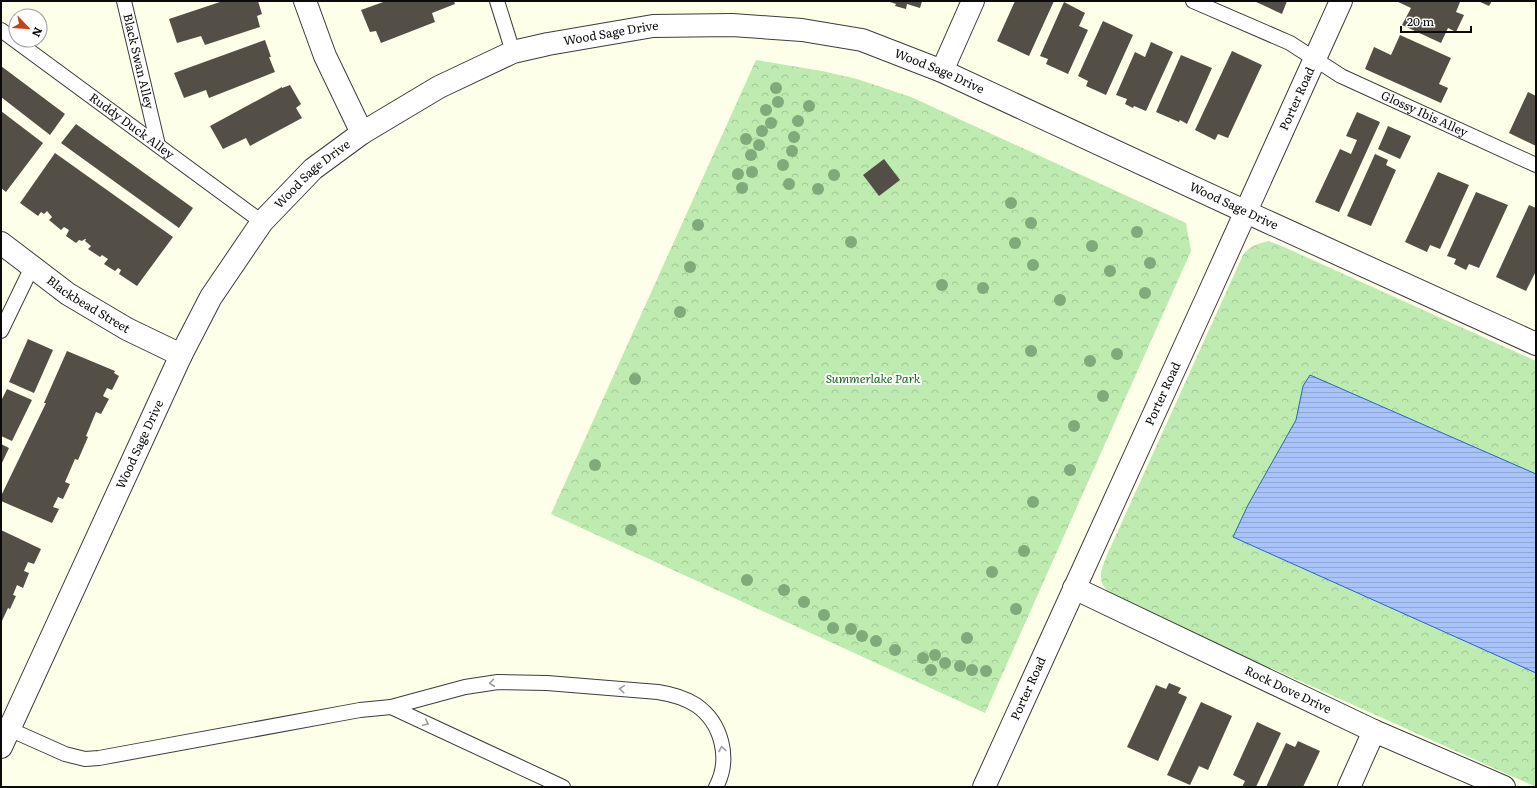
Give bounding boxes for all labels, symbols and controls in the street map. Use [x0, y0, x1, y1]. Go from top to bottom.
north arrow [8, 8, 48, 48]
scale bar [1401, 8, 1471, 34]
street label: Black Swan Alley [119, 11, 159, 111]
text: 20 m [1407, 12, 1434, 30]
street label: Wood Sage Drive [562, 16, 658, 49]
text: N [29, 25, 47, 40]
street label: Wood Sage Drive [892, 43, 988, 97]
street label: Porter Road [1274, 63, 1319, 133]
street label: Glossy Ibis Alley [1378, 85, 1471, 141]
street label: Ruddy Duck Alley [86, 88, 178, 163]
street label: Wood Sage Drive [270, 135, 353, 212]
street label: Wood Sage Drive [1187, 177, 1281, 234]
street label: Blackbead Street [43, 271, 134, 337]
street label: Porter Road [1140, 358, 1185, 428]
park label: Summerlake Park [826, 369, 921, 387]
street label: Wood Sage Drive [111, 397, 167, 491]
street label: Porter Road [1005, 653, 1050, 723]
street label: Rock Dove Drive [1242, 661, 1335, 717]
one-way arrow [489, 678, 495, 687]
one-way arrow [619, 684, 625, 693]
one-way arrow [422, 718, 430, 726]
one-way arrow [718, 746, 727, 752]

